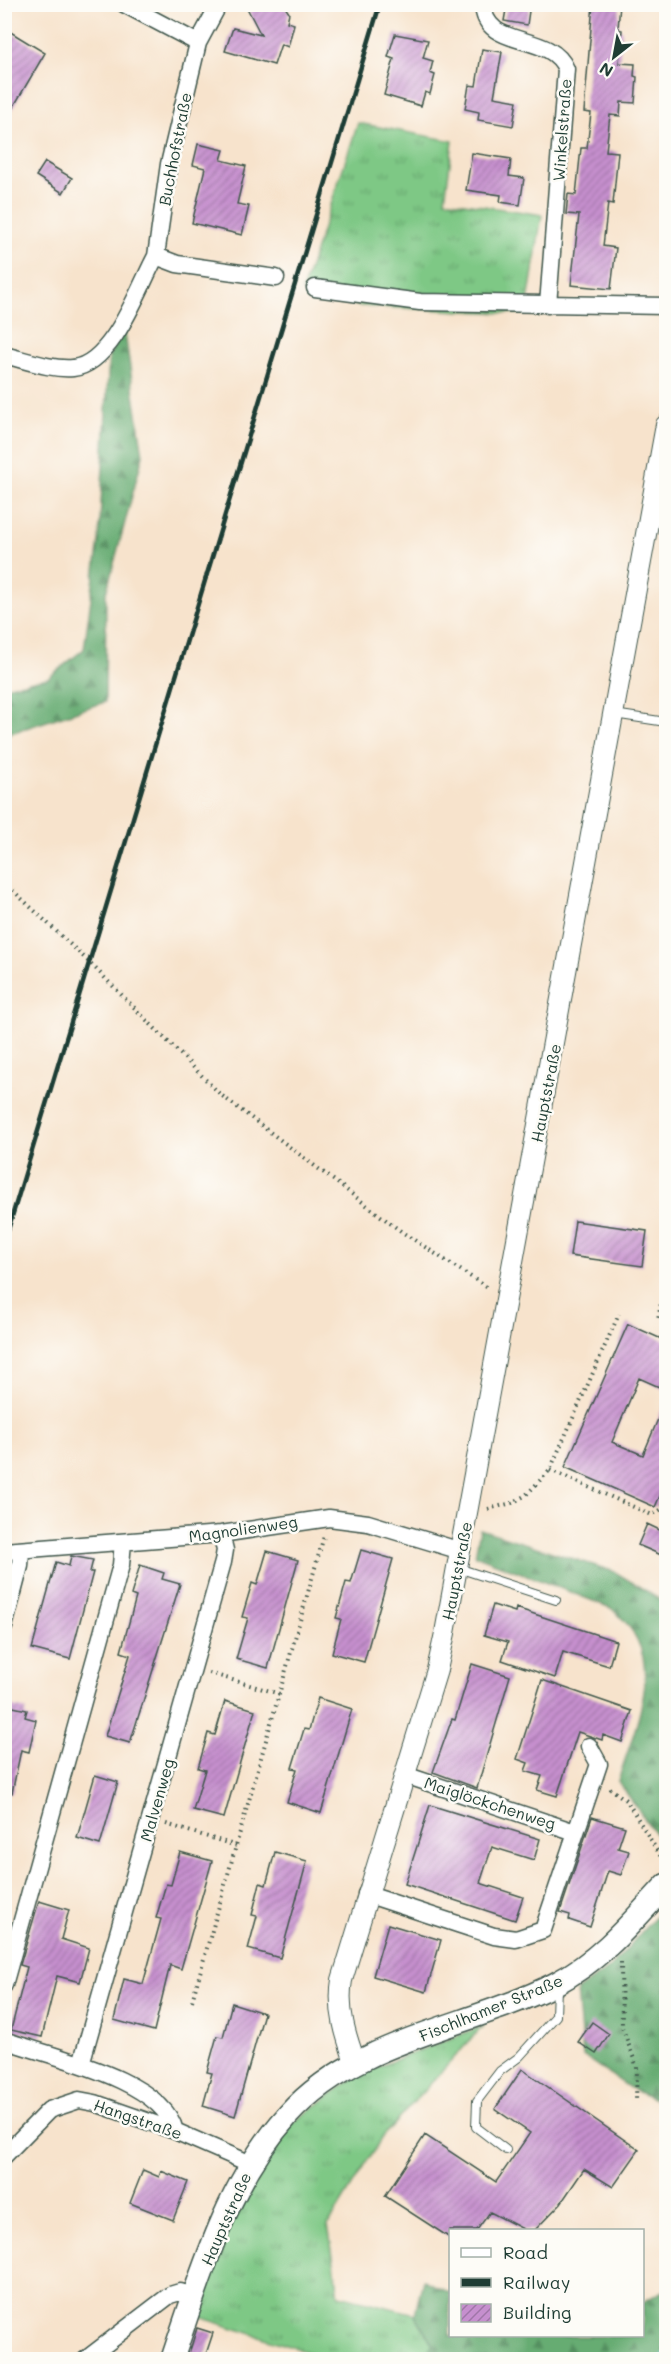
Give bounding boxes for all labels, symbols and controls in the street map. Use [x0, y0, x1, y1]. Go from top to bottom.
north arrow [584, 27, 644, 87]
text: N [595, 58, 617, 82]
street label: Winkelstraße [547, 78, 576, 182]
street label: Buchhofstraße [153, 91, 196, 207]
street label: Hauptstraße [526, 1042, 565, 1144]
street label: Magnolienweg [187, 1510, 299, 1547]
street label: Hauptstraße [437, 1520, 476, 1622]
street label: Malvenweg [135, 1756, 178, 1844]
street label: Maiglöckchenweg [422, 1771, 559, 1834]
street label: Fischlhamer Straße [416, 1969, 566, 2046]
street label: Hangstraße [91, 2094, 185, 2143]
street label: Hauptstraße [196, 2169, 255, 2269]
legend [449, 2229, 644, 2337]
text: Road [503, 2240, 548, 2264]
text: Railway [503, 2270, 570, 2294]
text: Building [503, 2300, 571, 2324]

